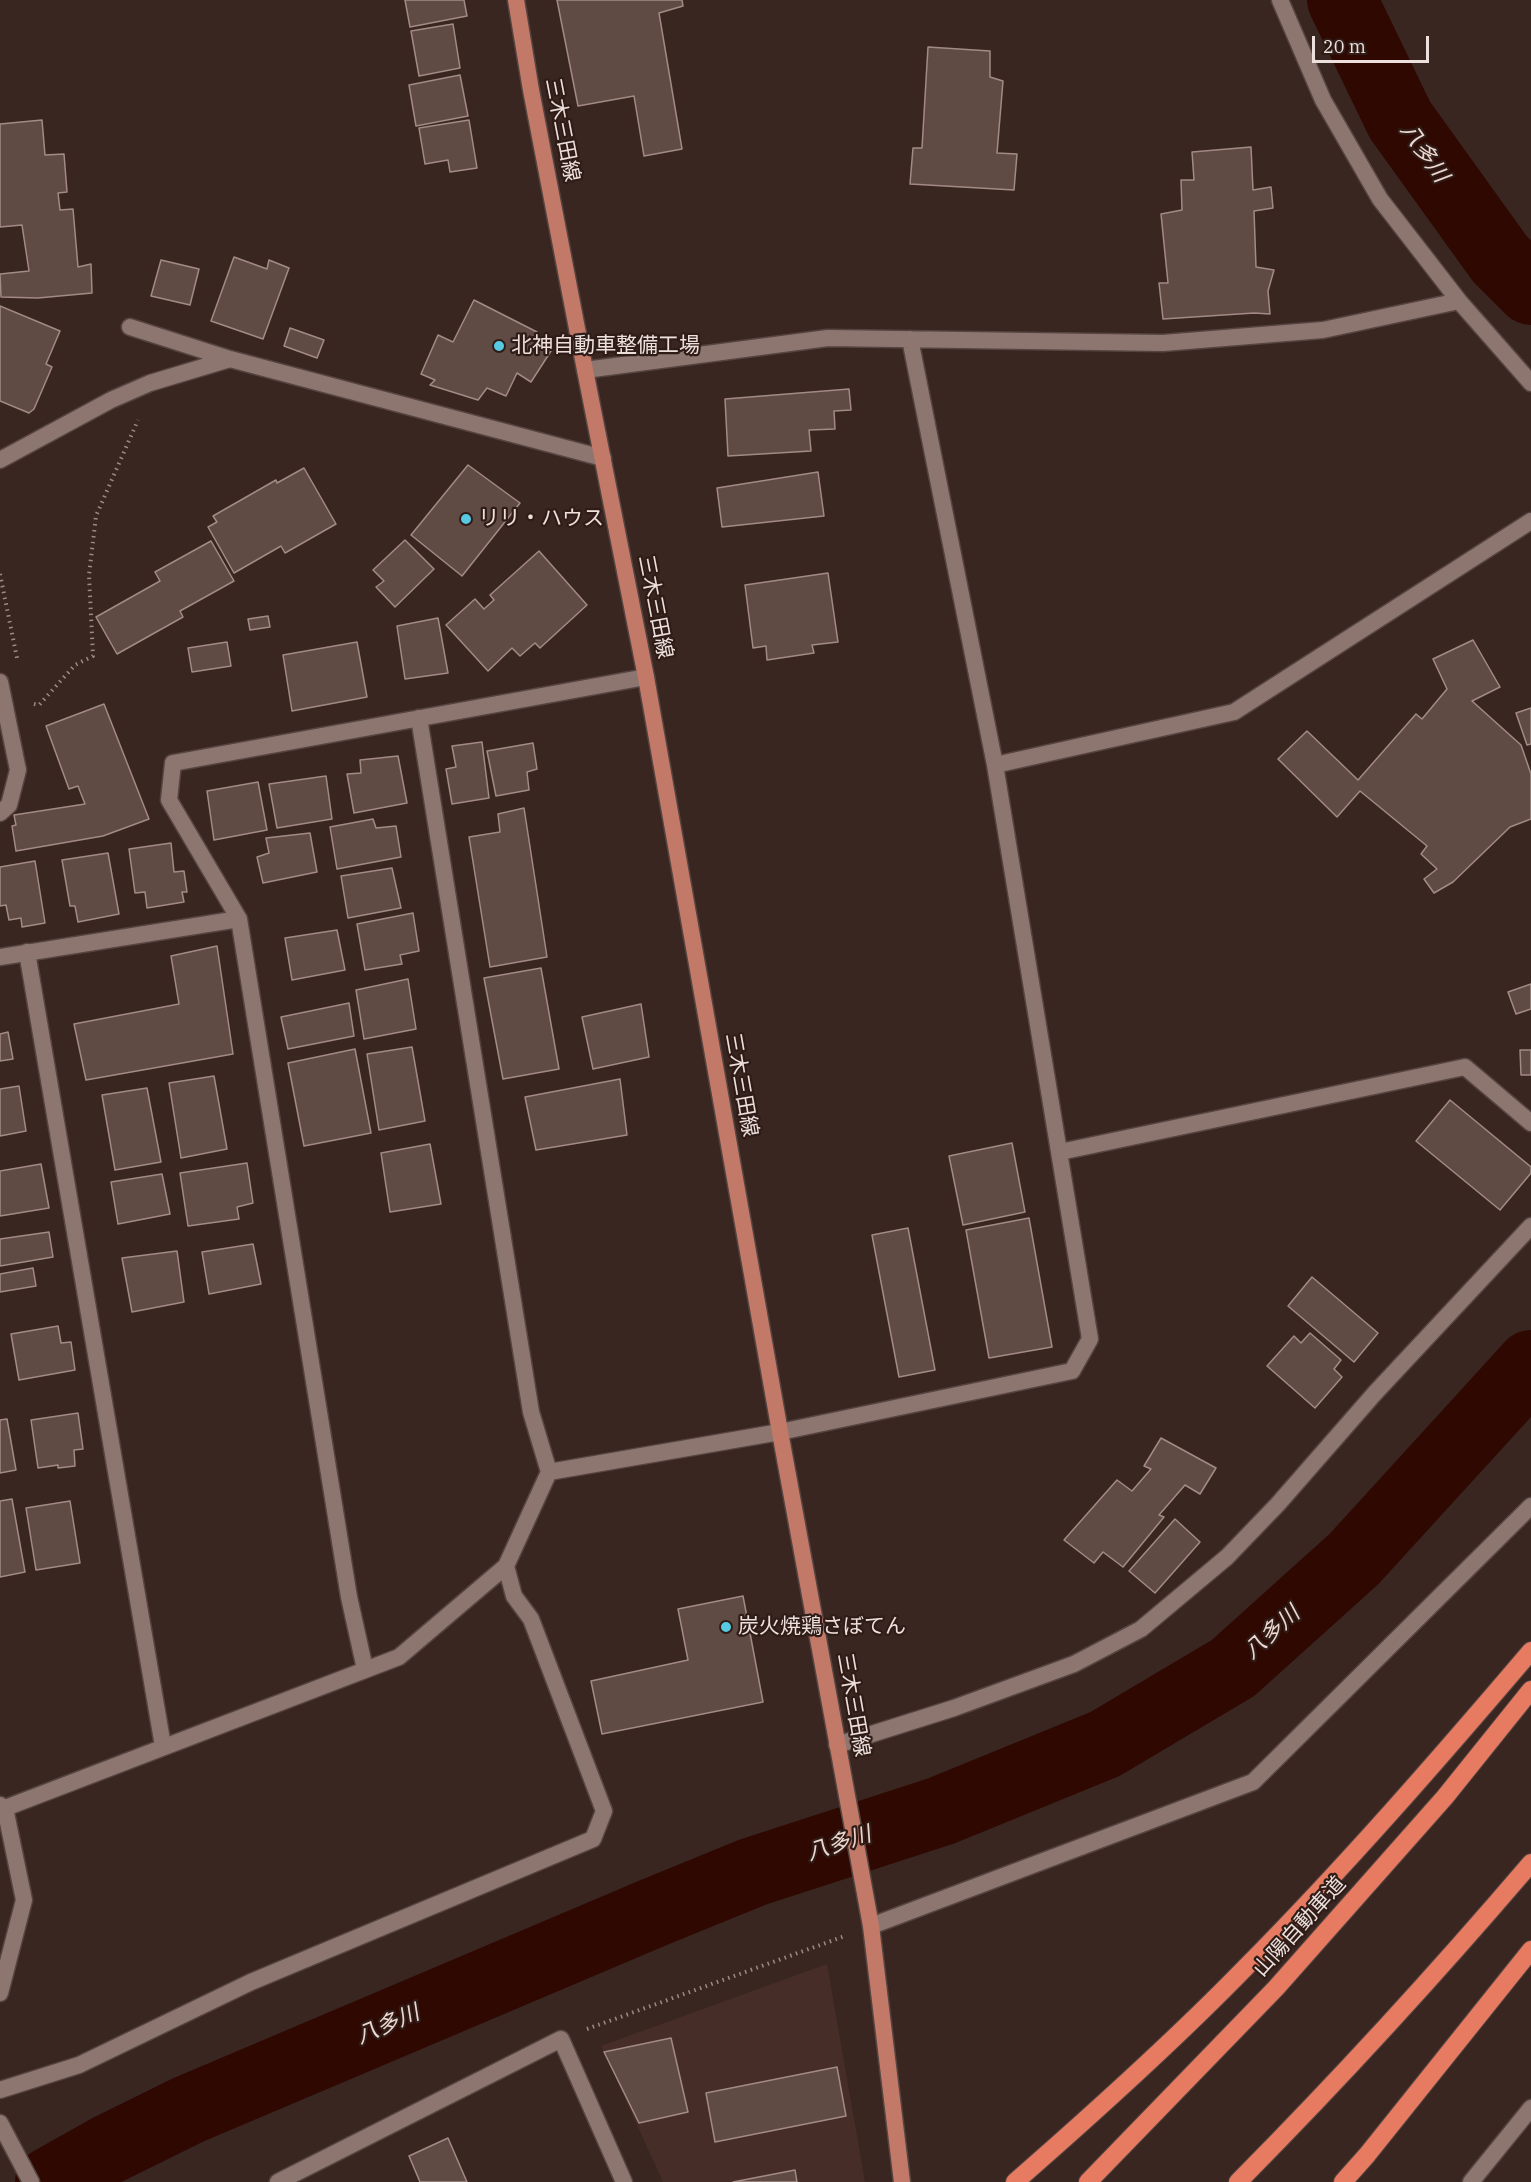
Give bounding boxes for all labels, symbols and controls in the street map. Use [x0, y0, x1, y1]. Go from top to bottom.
scale bar [1315, 24, 1432, 62]
text: 20 m [1323, 35, 1366, 58]
street label: 三木三田線 [540, 76, 584, 184]
water label: 八多川 [1394, 118, 1454, 188]
place label: 北神自動車整備工場 [511, 333, 700, 359]
marker: 北神自動車整備工場 [492, 339, 506, 353]
place label: リリ・ハウス [478, 506, 604, 532]
marker: リリ・ハウス [459, 512, 473, 526]
street label: 三木三田線 [633, 553, 677, 661]
street label: 三木三田線 [719, 1031, 763, 1139]
water label: 八多川 [1239, 1601, 1305, 1665]
place label: 炭火焼鶏さぼてん [738, 1614, 906, 1640]
marker: 炭火焼鶏さぼてん [719, 1620, 733, 1634]
street label: 三木三田線 [831, 1651, 875, 1759]
water label: 八多川 [804, 1821, 874, 1867]
street label: 山陽自動車道 [1248, 1872, 1352, 1982]
water label: 八多川 [352, 2000, 424, 2050]

